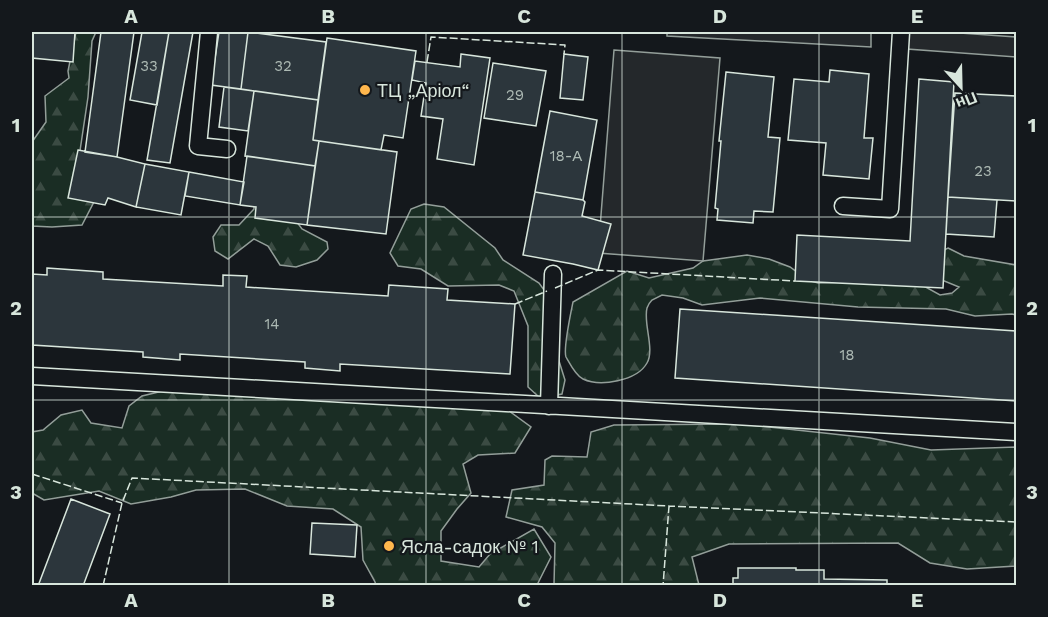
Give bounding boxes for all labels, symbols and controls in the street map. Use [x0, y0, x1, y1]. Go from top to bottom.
text: A [124, 4, 138, 28]
text: B [321, 4, 335, 28]
text: C [517, 4, 531, 28]
text: D [713, 4, 727, 28]
text: E [911, 4, 923, 28]
house number: 33 [140, 57, 158, 75]
house number: 32 [274, 57, 292, 75]
north arrow [931, 57, 991, 117]
place label: ТЦ „Аріол“ [377, 80, 470, 101]
marker: ТЦ „Аріол“ [358, 83, 372, 97]
house number: 29 [506, 86, 524, 104]
text: Пн [953, 88, 980, 113]
text: 1 [12, 113, 20, 137]
text: 1 [1028, 113, 1036, 137]
house number: 18-А [550, 147, 582, 165]
house number: 23 [974, 162, 992, 180]
text: 2 [10, 296, 22, 320]
text: 2 [1026, 296, 1038, 320]
house number: 14 [264, 315, 280, 333]
house number: 18 [839, 346, 855, 364]
text: 3 [10, 480, 22, 504]
text: 3 [1026, 480, 1038, 504]
place label: Ясла-садок № 1 [401, 536, 539, 557]
marker: Ясла-садок № 1 [382, 539, 396, 553]
text: A [124, 588, 138, 612]
text: B [321, 588, 335, 612]
text: C [517, 588, 531, 612]
text: D [713, 588, 727, 612]
text: E [911, 588, 923, 612]

